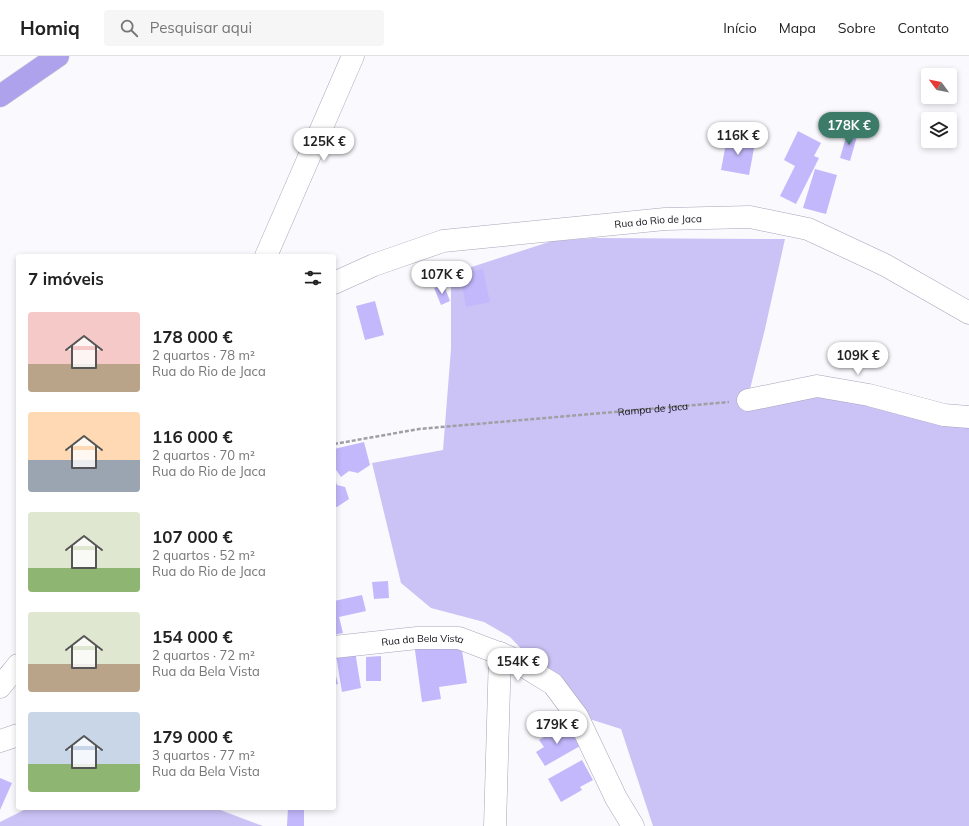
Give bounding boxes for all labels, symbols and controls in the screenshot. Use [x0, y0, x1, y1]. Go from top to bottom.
search box [104, 10, 384, 46]
text: Homiq [20, 16, 80, 40]
icon: search [118, 17, 140, 39]
text: Pesquisar aqui [150, 18, 252, 37]
text: Início [723, 19, 757, 37]
text: Mapa [779, 19, 816, 37]
text: Sobre [838, 19, 876, 37]
text: Contato [898, 19, 949, 37]
north arrow [921, 68, 957, 104]
map controls [921, 68, 957, 148]
pin: 178K € [816, 112, 882, 146]
button: layers [921, 112, 957, 148]
text: 178K € [827, 117, 871, 133]
pin: 116K € [705, 122, 771, 156]
text: 116K € [716, 127, 760, 143]
pin: 125K € [291, 128, 357, 162]
text: 125K € [302, 133, 346, 149]
street label: Rua do Rio de Jaca [614, 212, 702, 230]
pin: 107K € [409, 261, 475, 295]
text: 107K € [420, 266, 464, 282]
icon: filters [302, 267, 324, 289]
text: 7 imóveis [28, 268, 104, 289]
text: 178 000 € [152, 326, 233, 347]
icon: home [60, 328, 108, 376]
pin: 109K € [825, 342, 891, 376]
text: 2 quartos · 78 m² [152, 347, 255, 363]
text: 109K € [836, 347, 880, 363]
text: Rua do Rio de Jaca [152, 363, 266, 379]
street label: Rampa de Jaca [617, 399, 689, 418]
text: 116 000 € [152, 426, 233, 447]
icon: home [60, 428, 108, 476]
text: 2 quartos · 70 m² [152, 447, 255, 463]
text: Rua do Rio de Jaca [152, 463, 266, 479]
text: 107 000 € [152, 526, 233, 547]
icon: home [60, 528, 108, 576]
text: 2 quartos · 52 m² [152, 547, 255, 563]
text: Rua do Rio de Jaca [152, 563, 266, 579]
text: 154 000 € [152, 626, 233, 647]
icon: home [60, 628, 108, 676]
street label: Rua da Bela Vista [381, 632, 466, 648]
text: 2 quartos · 72 m² [152, 647, 255, 663]
pin: 154K € [485, 648, 551, 682]
text: 154K € [496, 653, 540, 669]
text: Rua da Bela Vista [152, 663, 260, 679]
pin: 179K € [524, 711, 590, 745]
text: 179K € [535, 716, 579, 732]
text: 179 000 € [152, 726, 233, 747]
icon: home [60, 728, 108, 776]
text: 3 quartos · 77 m² [152, 747, 255, 763]
text: Rua da Bela Vista [152, 763, 260, 779]

